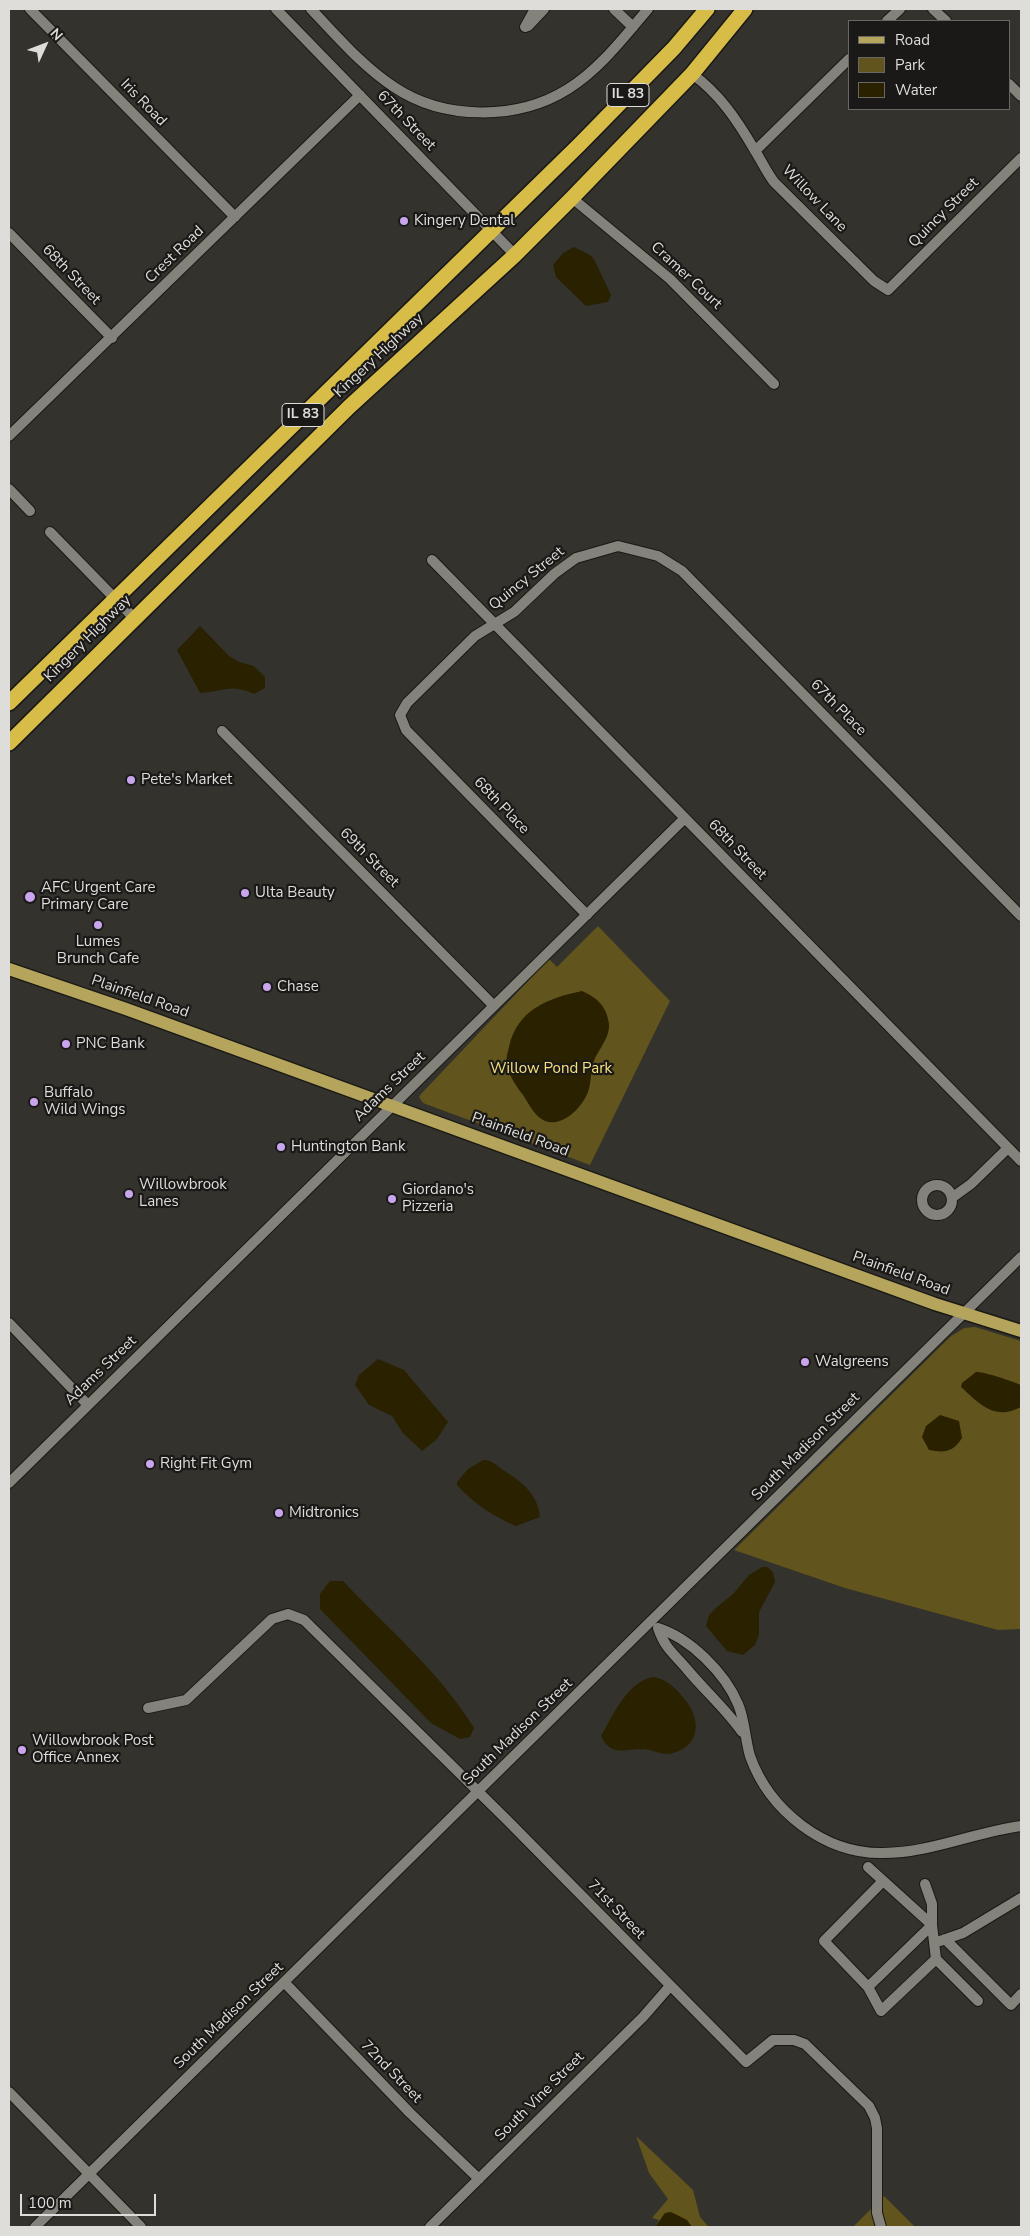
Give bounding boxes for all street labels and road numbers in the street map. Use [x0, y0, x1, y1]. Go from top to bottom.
street label: Iris Road [116, 76, 170, 130]
road number: IL 83 [607, 84, 649, 106]
street label: 67th Street [373, 87, 439, 155]
street label: Willow Lane [778, 162, 850, 236]
street label: Quincy Street [905, 174, 983, 252]
street label: Crest Road [142, 223, 208, 287]
street label: Cramer Court [647, 238, 725, 314]
street label: 68th Street [38, 241, 104, 309]
street label: Kingery Highway [331, 310, 427, 402]
road number: IL 83 [282, 404, 324, 426]
street label: Quincy Street [486, 543, 568, 615]
street label: Kingery Highway [41, 592, 135, 686]
street label: 67th Place [806, 676, 870, 740]
street label: 68th Place [469, 774, 533, 838]
street label: 68th Street [704, 816, 770, 884]
street label: 69th Street [336, 825, 402, 891]
street label: Plainfield Road [89, 972, 191, 1022]
street label: Adams Street [351, 1048, 429, 1126]
street label: Plainfield Road [469, 1109, 571, 1161]
street label: Plainfield Road [850, 1248, 952, 1300]
street label: Adams Street [62, 1332, 140, 1410]
street label: South Madison Street [748, 1389, 864, 1505]
street label: South Madison Street [459, 1675, 577, 1789]
street label: 71st Street [583, 1877, 649, 1943]
street label: South Madison Street [170, 1959, 288, 2073]
street label: 72nd Street [357, 2037, 425, 2107]
street label: South Vine Street [492, 2049, 588, 2145]

